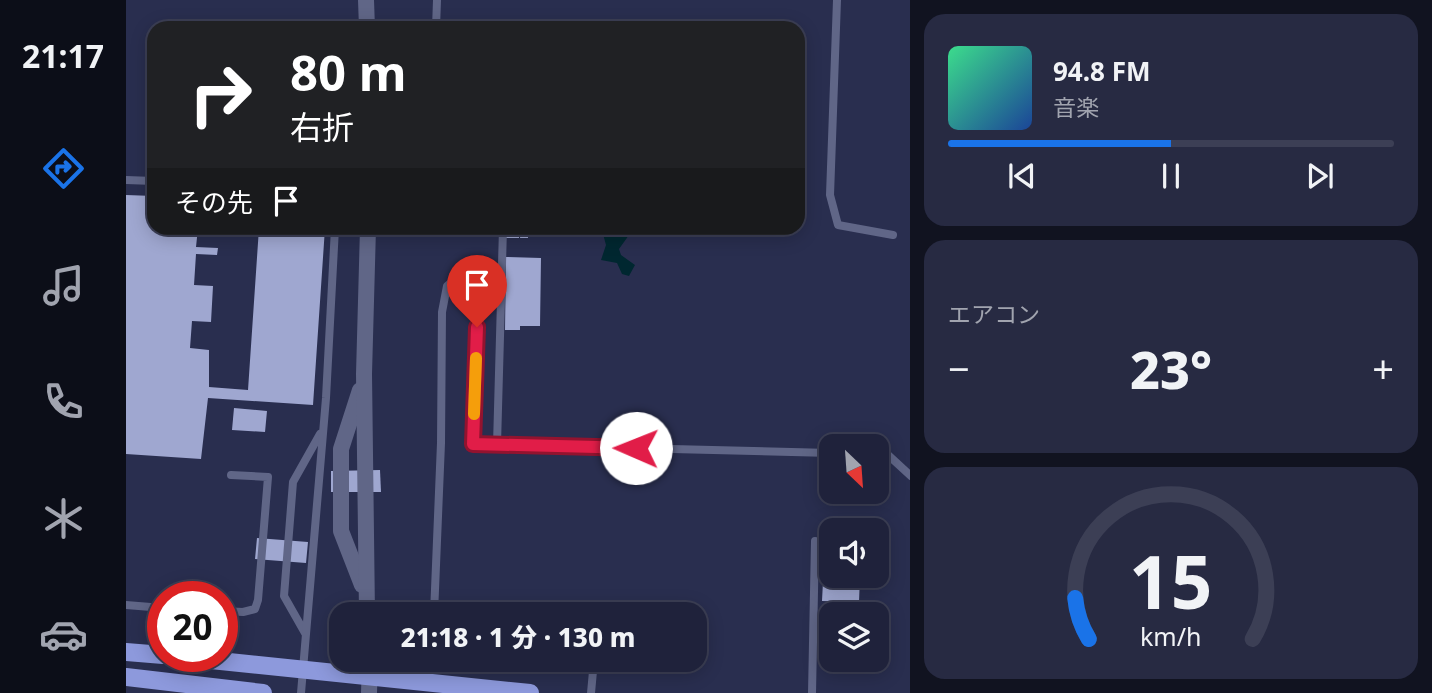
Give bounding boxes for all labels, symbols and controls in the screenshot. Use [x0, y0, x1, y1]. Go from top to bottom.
text: 21:17 [22, 34, 104, 77]
text: 80 m [290, 39, 407, 105]
icon: right [175, 49, 266, 140]
text: 94.8 FM [1053, 53, 1150, 89]
text: 音楽 [1053, 91, 1099, 123]
text: 右折 [290, 105, 354, 148]
icon: directions [39, 144, 88, 193]
icon: previous [1003, 157, 1041, 195]
icon: pause [1152, 157, 1190, 195]
icon: next [1301, 157, 1339, 195]
icon: arrive [267, 182, 305, 220]
text: その先 [175, 184, 253, 220]
pin [447, 255, 507, 327]
icon: music [39, 261, 88, 310]
icon: arrive [458, 266, 496, 304]
text: エアコン [948, 298, 1040, 330]
text: 23° [1130, 333, 1212, 404]
text: − [948, 342, 970, 394]
text: + [1372, 342, 1394, 394]
icon: phone [39, 377, 88, 426]
position arrow [599, 411, 673, 485]
north arrow [819, 434, 889, 504]
map controls [819, 434, 889, 672]
icon: climate [39, 494, 88, 543]
button: sound [819, 518, 889, 588]
text: 15 [1129, 531, 1213, 630]
speed limit sign: 20 [147, 581, 238, 672]
button: layers [819, 602, 889, 672]
icon: car [39, 610, 88, 659]
text: 21:18 · 1 分 · 130 m [401, 619, 635, 655]
text: km/h [1140, 619, 1202, 653]

